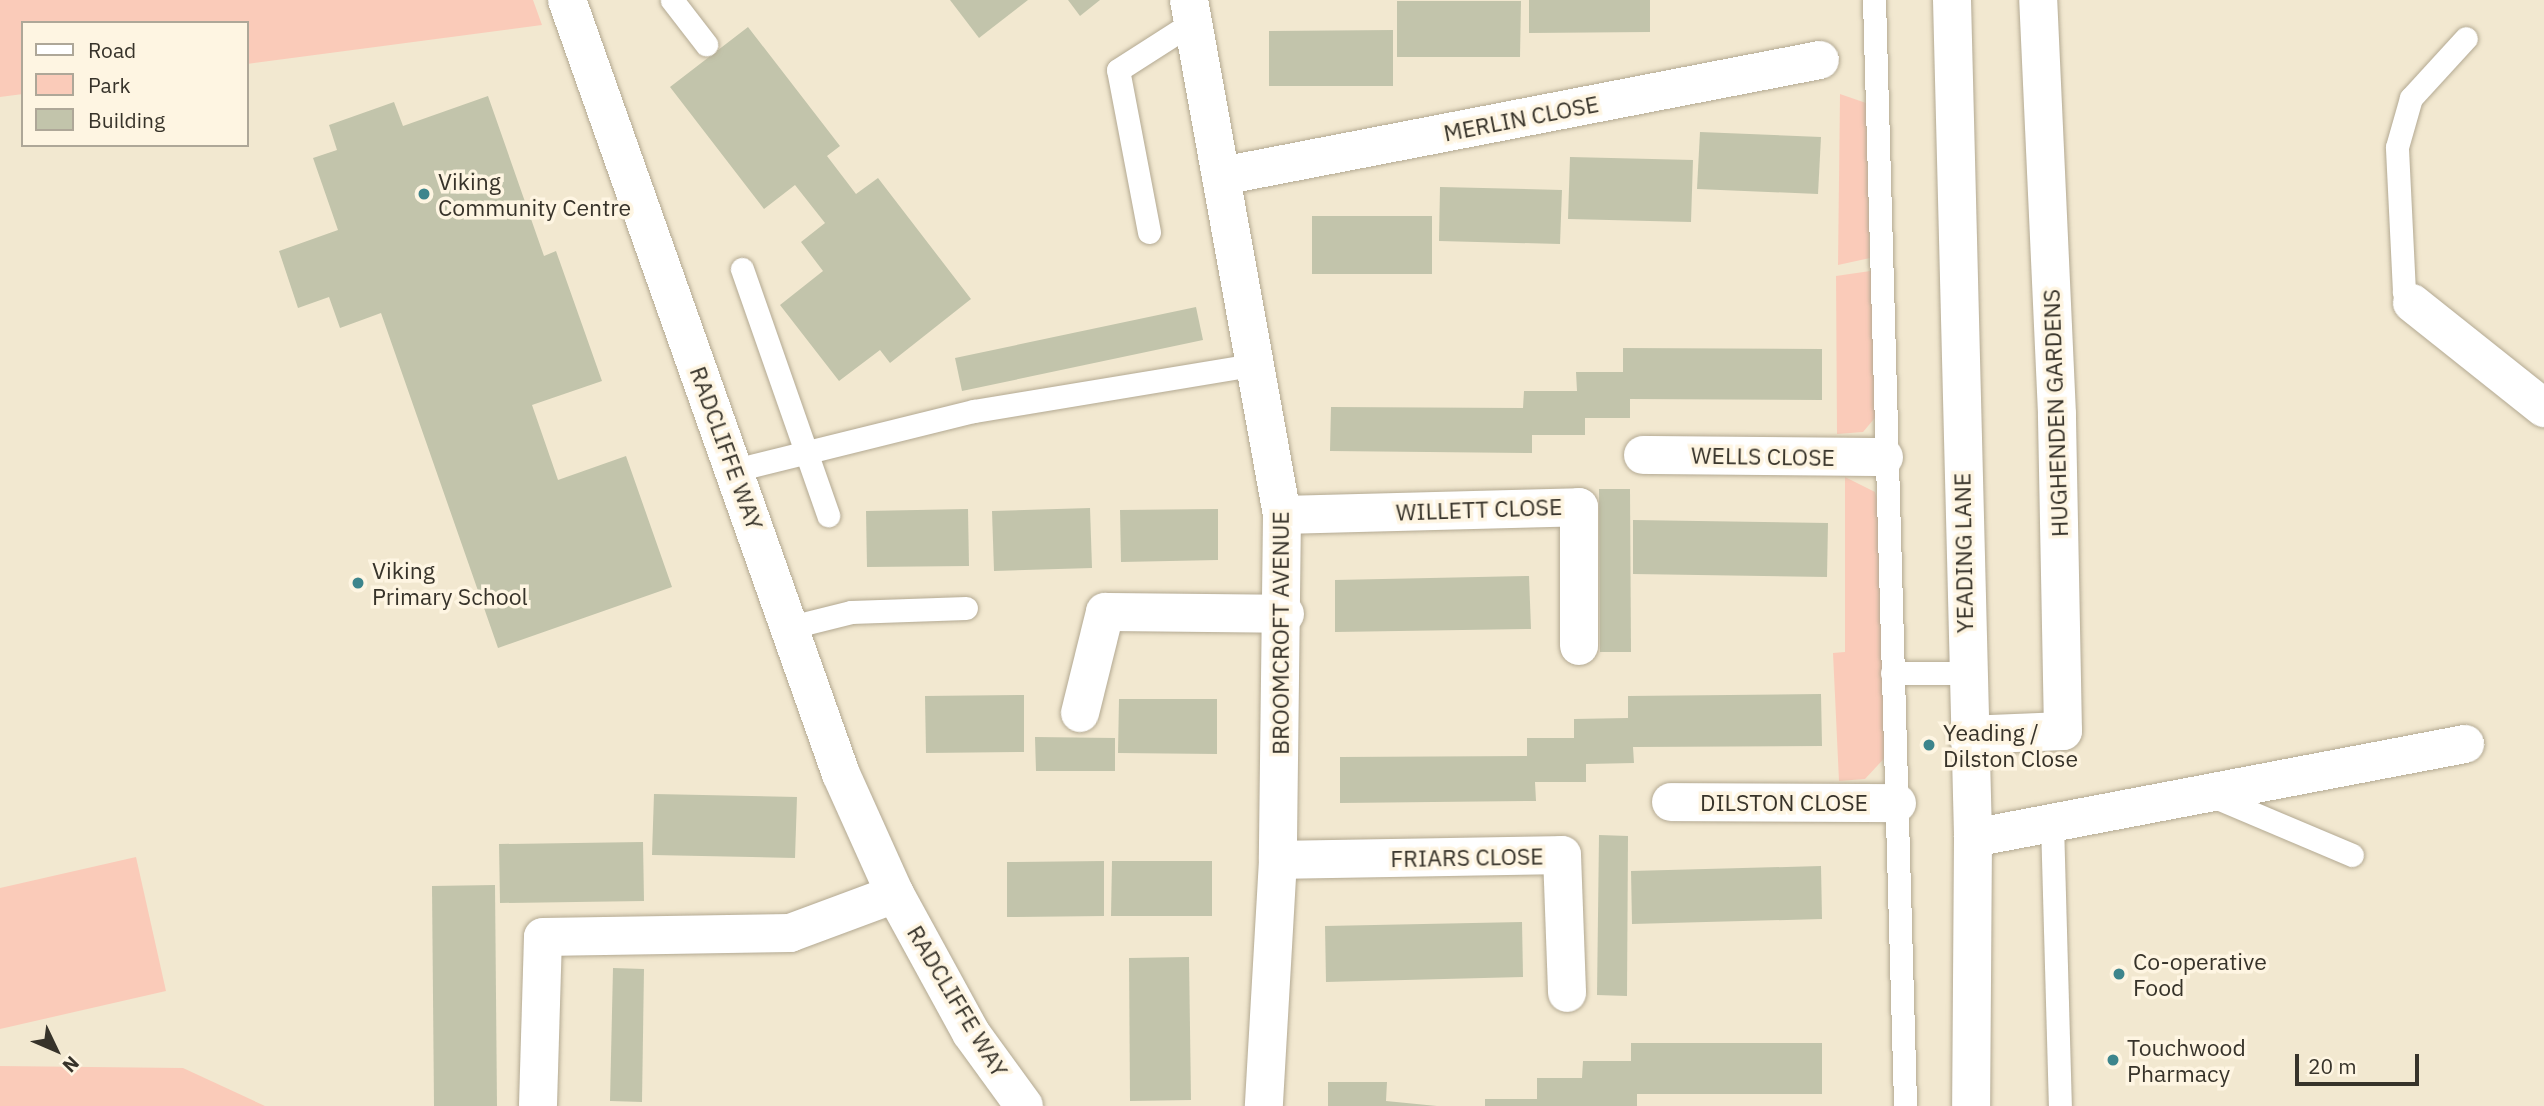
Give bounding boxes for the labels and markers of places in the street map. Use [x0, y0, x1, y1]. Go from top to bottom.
place label: Viking Community Centre [438, 167, 631, 221]
marker: Viking Community Centre [416, 186, 432, 202]
place label: Viking Primary School [372, 556, 528, 610]
marker: Viking Primary School [350, 575, 366, 591]
place label: Yeading / Dilston Close [1943, 718, 2078, 772]
marker: Yeading / Dilston Close [1921, 737, 1937, 753]
place label: Co-operative Food [2133, 947, 2267, 1001]
marker: Co-operative Food [2111, 966, 2127, 982]
place label: Touchwood Pharmacy [2127, 1033, 2246, 1087]
marker: Touchwood Pharmacy [2105, 1052, 2121, 1068]

